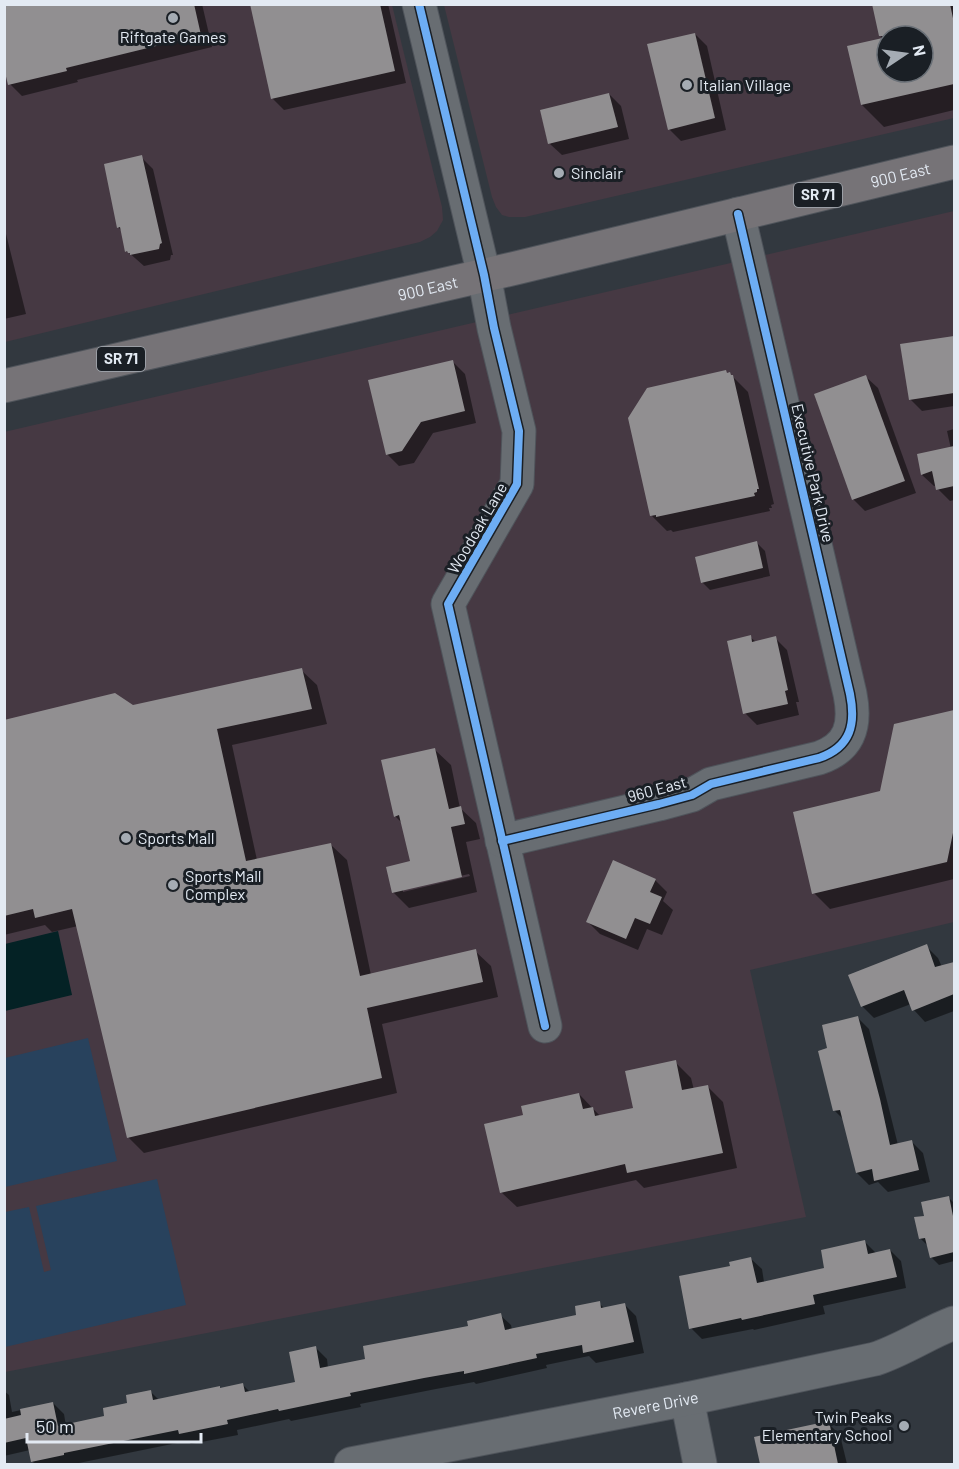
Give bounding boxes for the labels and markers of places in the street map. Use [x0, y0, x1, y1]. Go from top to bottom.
marker: Riftgate Games [166, 11, 180, 25]
place label: Riftgate Games [120, 27, 226, 46]
place label: Italian Village [699, 75, 791, 94]
marker: Italian Village [680, 78, 694, 92]
place label: Sinclair [571, 163, 623, 182]
marker: Sinclair [552, 166, 566, 180]
place label: Sports Mall [138, 828, 215, 847]
marker: Sports Mall [119, 831, 133, 845]
place label: Sports Mall Complex [185, 866, 262, 903]
marker: Sports Mall Complex [166, 878, 180, 892]
place label: Twin Peaks Elementary School [762, 1407, 892, 1444]
marker: Twin Peaks Elementary School [897, 1419, 911, 1433]

